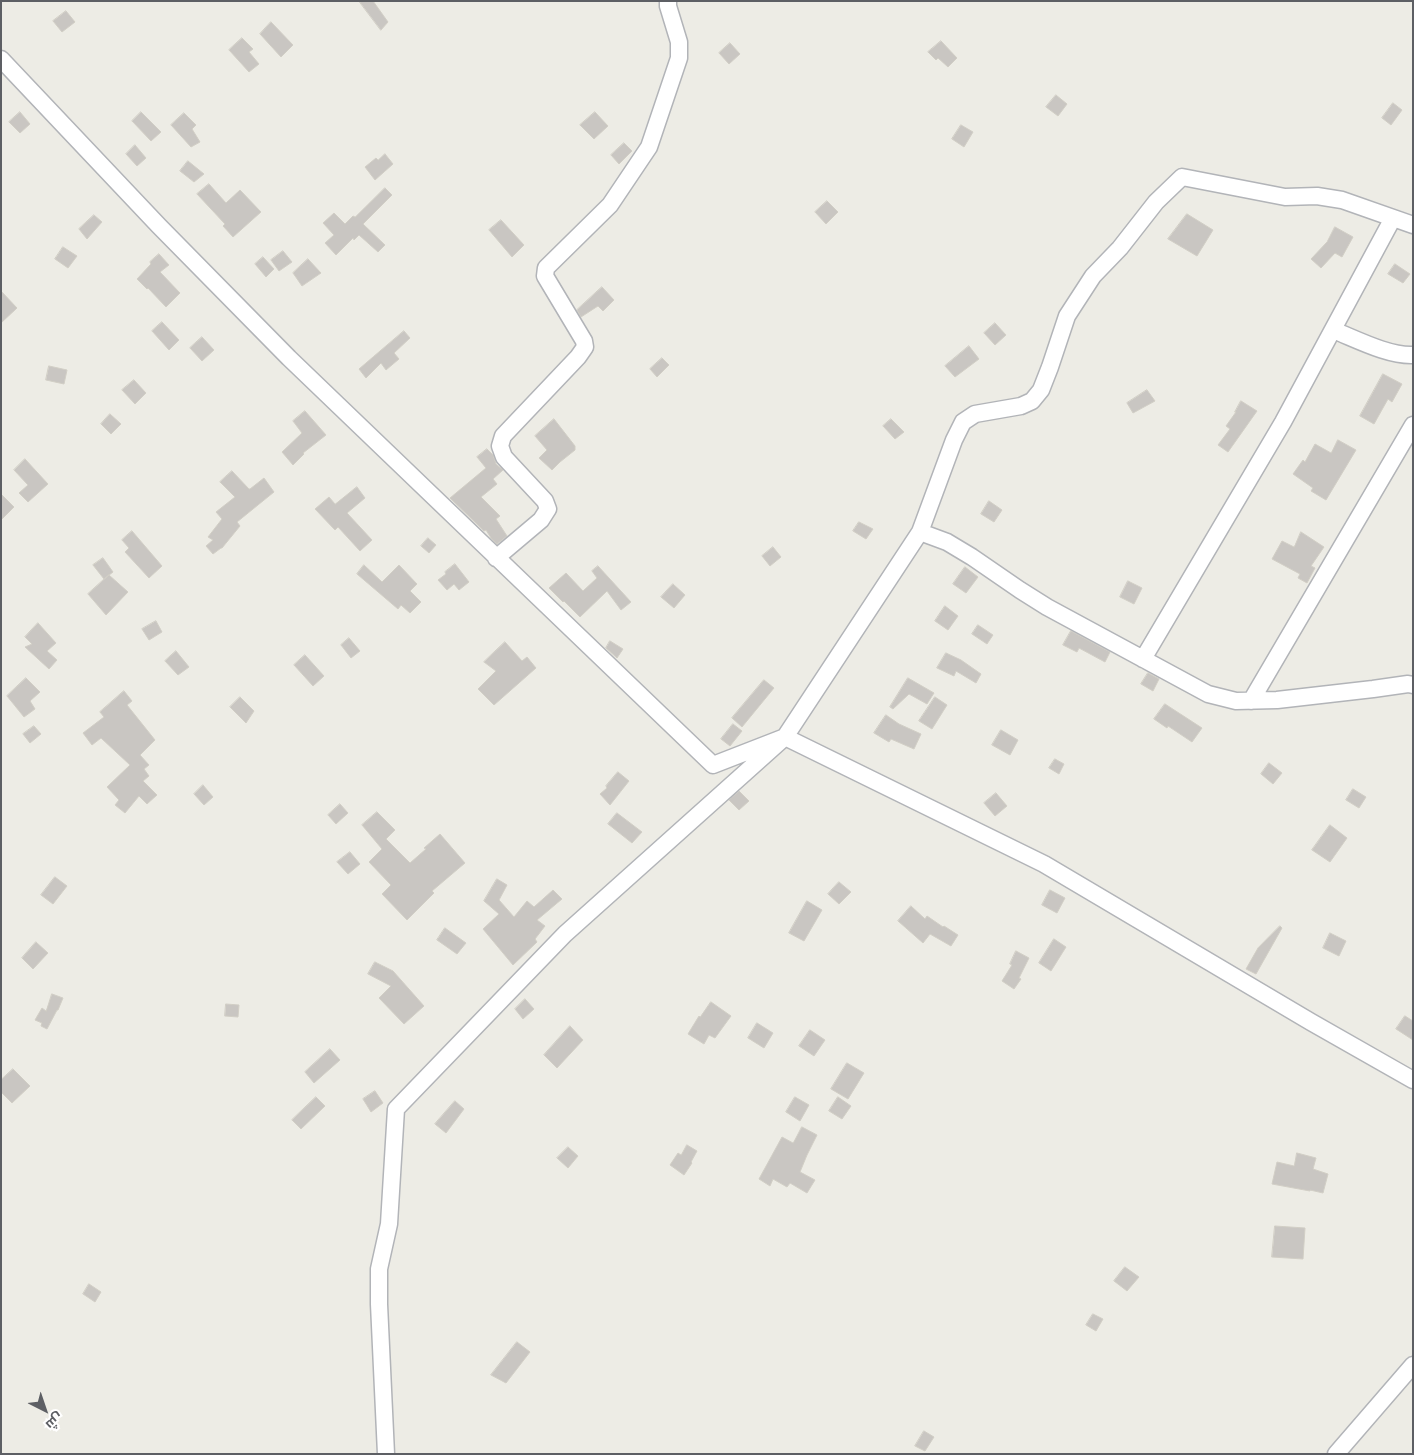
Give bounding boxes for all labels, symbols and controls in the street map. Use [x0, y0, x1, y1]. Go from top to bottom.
north arrow [20, 1385, 70, 1435]
text: ش [43, 1409, 68, 1434]

